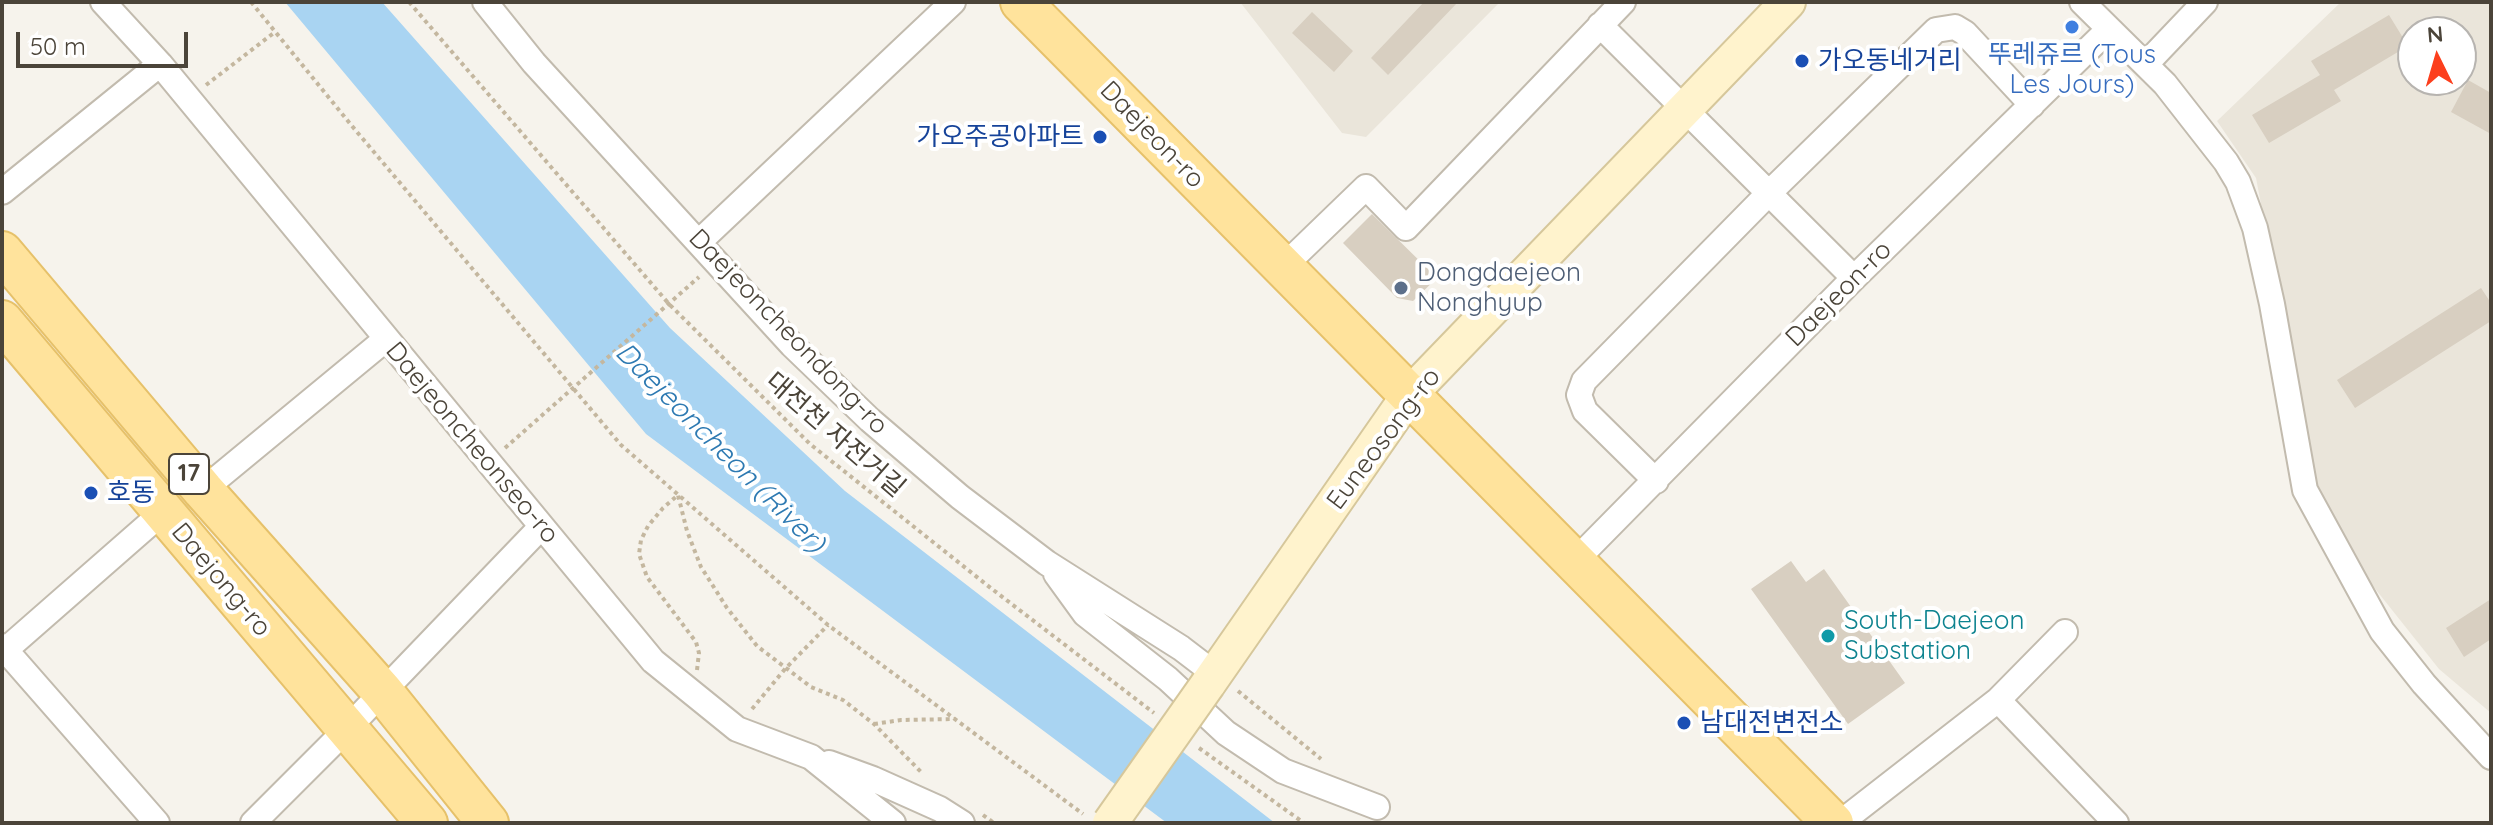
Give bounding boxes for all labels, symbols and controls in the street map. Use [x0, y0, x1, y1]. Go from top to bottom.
scale bar [20, 16, 192, 66]
north arrow [2397, 16, 2477, 96]
marker: 뚜레쥬르 (Tous Les Jours) [2063, 18, 2081, 36]
text: N [2426, 19, 2444, 49]
text: 50 m [30, 31, 86, 61]
place label: 뚜레쥬르 (Tous Les Jours) [1988, 39, 2156, 100]
place label: 가오동네거리 [1818, 45, 1962, 77]
marker: 가오동네거리 [1793, 52, 1811, 70]
street label: Daejeon-ro [1093, 75, 1211, 195]
place label: 가오주공아파트 [917, 121, 1084, 153]
marker: 가오주공아파트 [1091, 128, 1109, 146]
street label: Daejeoncheondong-ro [682, 223, 894, 441]
street label: Daejeon-ro [1780, 235, 1898, 353]
place label: Dongdaejeon Nonghyup [1417, 257, 1581, 318]
marker: Dongdaejeon Nonghyup [1392, 279, 1410, 297]
street label: Daejeoncheonseo-ro [379, 336, 565, 550]
water label: Daejeoncheon (River) [608, 336, 832, 560]
street label: Euneosong-ro [1321, 362, 1447, 516]
street label: 대전천 자전거길 [759, 366, 911, 504]
road number: 17 [169, 454, 209, 494]
place label: 호동 [107, 477, 155, 509]
marker: 호동 [82, 484, 100, 502]
street label: Daejong-ro [165, 517, 277, 643]
place label: South-Daejeon Substation [1844, 605, 2024, 666]
marker: South-Daejeon Substation [1819, 627, 1837, 645]
place label: 남대전변전소 [1700, 707, 1844, 739]
marker: 남대전변전소 [1675, 714, 1693, 732]

